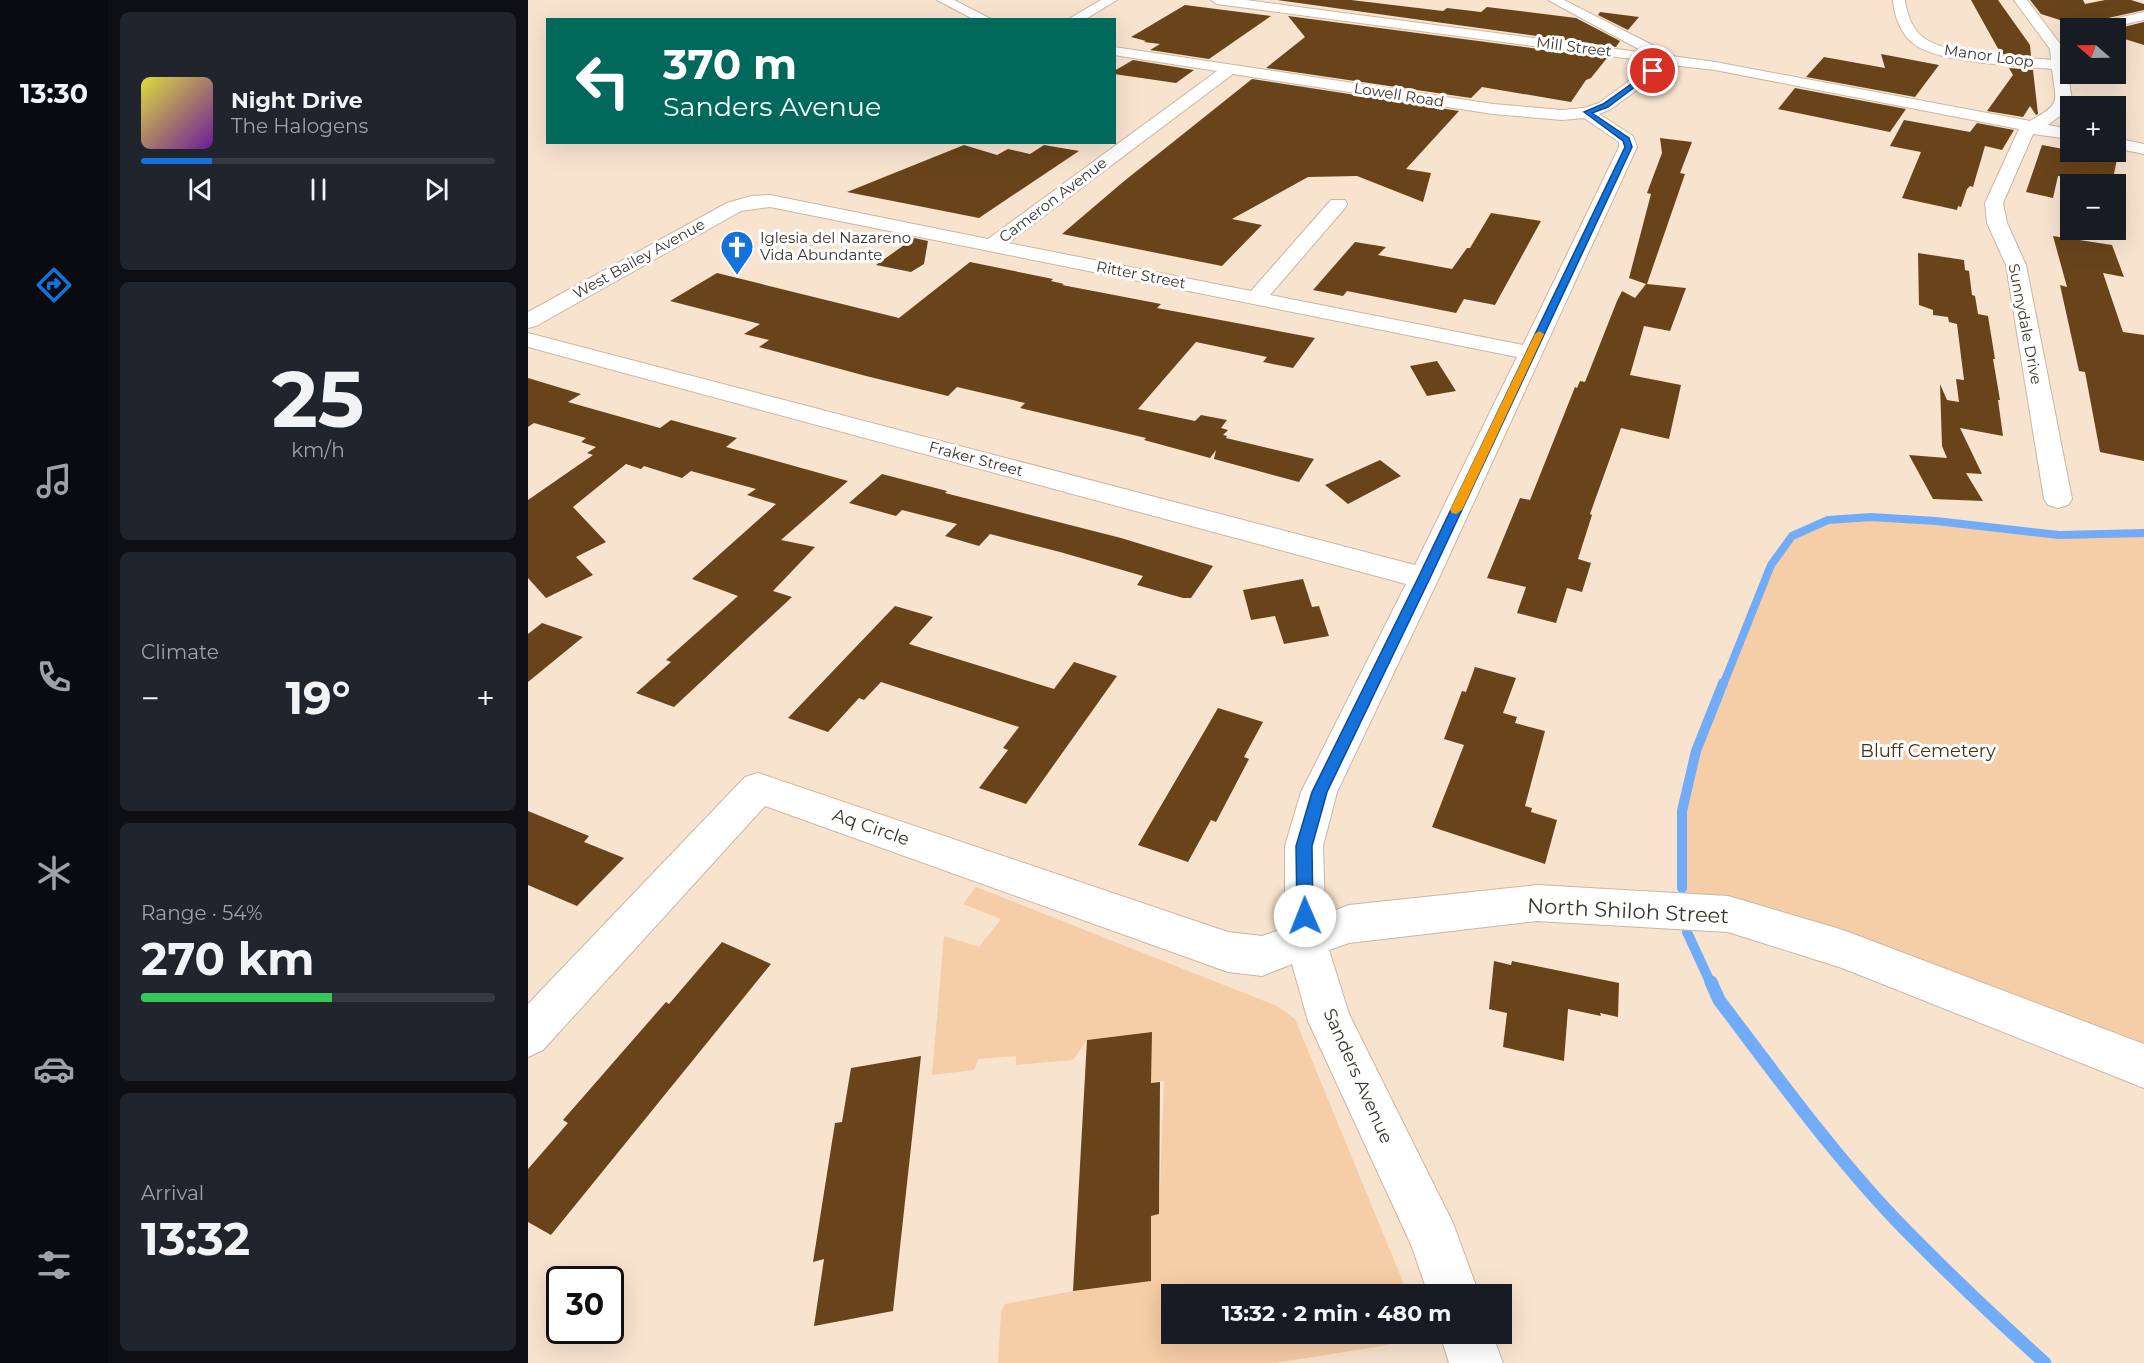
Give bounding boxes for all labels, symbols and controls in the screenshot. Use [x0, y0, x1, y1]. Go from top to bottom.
north arrow [2060, 18, 2126, 84]
map controls [2060, 18, 2126, 240]
street label: Mill Street [1535, 32, 1613, 61]
text: 370 m [663, 38, 797, 90]
street label: Manor Loop [1943, 40, 2035, 71]
icon: left [564, 42, 642, 120]
pin [1627, 45, 1678, 96]
icon: arrive [1636, 54, 1669, 87]
text: 13:30 [20, 77, 88, 110]
street label: Lowell Road [1353, 78, 1446, 111]
text: Night Drive [231, 87, 363, 114]
text: Sanders Avenue [663, 90, 881, 123]
button: + [2060, 96, 2126, 162]
text: The Halogens [231, 114, 368, 138]
street label: Cameron Avenue [995, 153, 1110, 246]
icon: previous [184, 173, 217, 206]
icon: pause [302, 173, 335, 206]
icon: next [420, 173, 453, 206]
button: − [2060, 174, 2126, 240]
street label: West Bailey Avenue [569, 214, 708, 303]
place label: Iglesia del Nazareno Vida Abundante [760, 228, 911, 264]
church icon: Iglesia del Nazareno Vida Abundante [719, 229, 755, 276]
street label: Ritter Street [1095, 257, 1187, 292]
street label: Sunnydale Drive [2004, 262, 2047, 386]
icon: directions [33, 264, 75, 306]
text: 25 [272, 351, 364, 447]
street label: Fraker Street [927, 437, 1025, 480]
text: km/h [291, 438, 345, 462]
icon: music [33, 460, 75, 502]
text: Climate [141, 640, 219, 664]
icon: phone [33, 656, 75, 698]
text: 19° [285, 670, 351, 725]
text: − [141, 678, 160, 718]
text: + [476, 678, 495, 718]
park label: Bluff Cemetery [1860, 740, 1996, 762]
street label: Aq Circle [830, 804, 913, 850]
icon: climate [33, 852, 75, 894]
position arrow [1273, 884, 1337, 948]
street label: North Shiloh Street [1527, 893, 1730, 928]
text: Range · 54% [141, 901, 263, 925]
text: 270 km [141, 931, 314, 986]
street label: Sanders Avenue [1318, 1005, 1398, 1147]
icon: car [33, 1048, 75, 1090]
text: Arrival [141, 1181, 204, 1205]
text: 13:32 [141, 1211, 250, 1266]
icon: filters [33, 1244, 75, 1286]
speed limit sign: 30 [546, 1266, 624, 1344]
text: 13:32 · 2 min · 480 m [1222, 1300, 1451, 1327]

